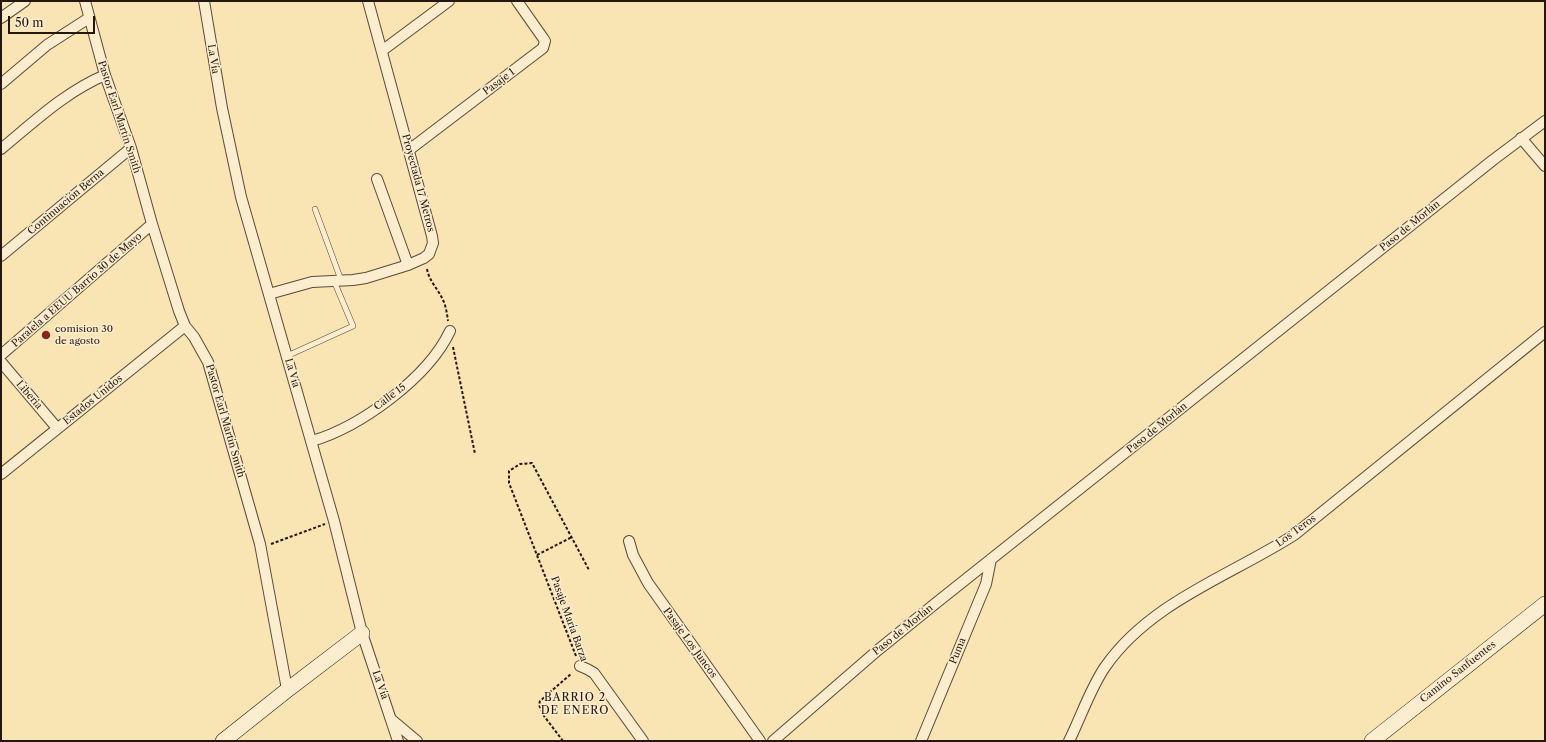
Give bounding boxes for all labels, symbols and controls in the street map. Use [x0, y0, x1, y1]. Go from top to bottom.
scale bar [10, 8, 97, 34]
text: 50 m [15, 15, 44, 30]
street label: La Vía [205, 43, 221, 75]
street label: Pastor Earl Martín Smith [95, 59, 143, 175]
street label: Pasaje 1 [481, 66, 517, 98]
street label: Proyectada 17 Metros [399, 133, 437, 233]
street label: Continuación Berna [25, 167, 107, 237]
street label: Paso de Morlán [1377, 198, 1443, 254]
street label: Paralela a EEUU Barrio 30 de Mayo [10, 230, 144, 350]
place label: comision 30 de agosto [55, 323, 113, 346]
marker: comision 30 de agosto [40, 329, 52, 341]
street label: La Vía [282, 357, 302, 389]
street label: Pastor Earl Martín Smith [203, 363, 247, 479]
street label: Estados Unidos [61, 372, 125, 428]
street label: Liberia [13, 378, 45, 412]
street label: Calle 15 [372, 381, 408, 413]
street label: Paso de Morlán [1124, 400, 1190, 456]
street label: Los Teros [1274, 513, 1318, 549]
street label: Pasaje María Barza [548, 575, 590, 663]
street label: Paso de Morlán [870, 602, 936, 658]
street label: Pasaje Los Juncos [661, 606, 719, 680]
street label: Puma [947, 636, 969, 666]
street label: Camino Sanfuentes [1418, 639, 1498, 705]
street label: La Vía [369, 669, 391, 701]
district label: BARRIO 2 DE ENERO [541, 691, 609, 717]

